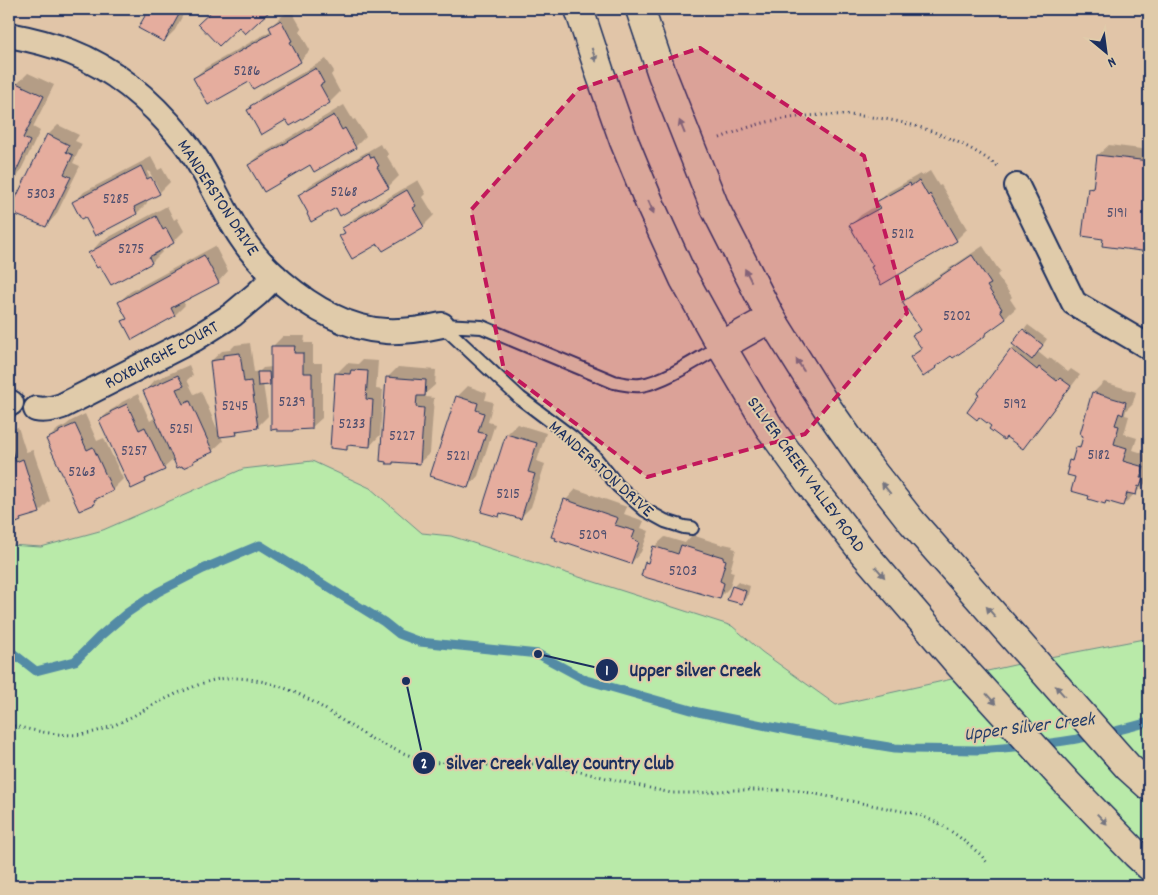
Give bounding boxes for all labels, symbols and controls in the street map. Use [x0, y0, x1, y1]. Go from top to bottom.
north arrow [1080, 28, 1130, 78]
one-way arrow [590, 48, 598, 63]
text: N [1103, 51, 1119, 72]
house number: 5286 [234, 61, 260, 83]
one-way arrow [678, 119, 686, 134]
street label: MANDERSTON DRIVE [170, 135, 264, 262]
house number: 5268 [331, 182, 357, 204]
house number: 5303 [27, 184, 55, 206]
house number: 5285 [103, 189, 129, 211]
one-way arrow [647, 200, 655, 215]
house number: 5191 [1107, 203, 1127, 225]
house number: 5212 [891, 224, 915, 246]
house number: 5275 [118, 239, 144, 261]
one-way arrow [744, 268, 752, 282]
house number: 5202 [943, 306, 971, 328]
street label: ROXBURGHE COURT [101, 316, 224, 397]
one-way arrow [795, 358, 805, 372]
house number: 5239 [278, 392, 306, 414]
street label: SILVER CREEK VALLEY ROAD [740, 392, 870, 559]
house number: 5192 [1003, 394, 1027, 416]
house number: 5245 [222, 396, 248, 418]
house number: 5233 [339, 414, 365, 436]
street label: MANDERSTON DRIVE [542, 416, 659, 524]
house number: 5251 [169, 419, 193, 441]
house number: 5227 [389, 426, 415, 448]
house number: 5257 [121, 441, 147, 463]
house number: 5182 [1088, 445, 1110, 467]
house number: 5221 [446, 446, 470, 468]
house number: 5263 [68, 462, 96, 484]
one-way arrow [880, 482, 891, 495]
house number: 5215 [496, 484, 520, 506]
house number: 5209 [579, 525, 607, 547]
house number: 5203 [669, 561, 697, 583]
one-way arrow [874, 565, 885, 578]
one-way arrow [985, 606, 996, 619]
callout: Upper Silver Creek [595, 653, 771, 687]
text: Upper Silver Creek [629, 659, 761, 686]
text: 1 [605, 661, 609, 683]
one-way arrow [1055, 685, 1066, 698]
one-way arrow [985, 693, 997, 705]
water label: Upper Silver Creek [963, 707, 1098, 750]
callout: Silver Creek Valley Country Club [411, 746, 684, 780]
text: Silver Creek Valley Country Club [446, 752, 674, 779]
text: 2 [421, 754, 427, 776]
one-way arrow [1096, 813, 1108, 825]

